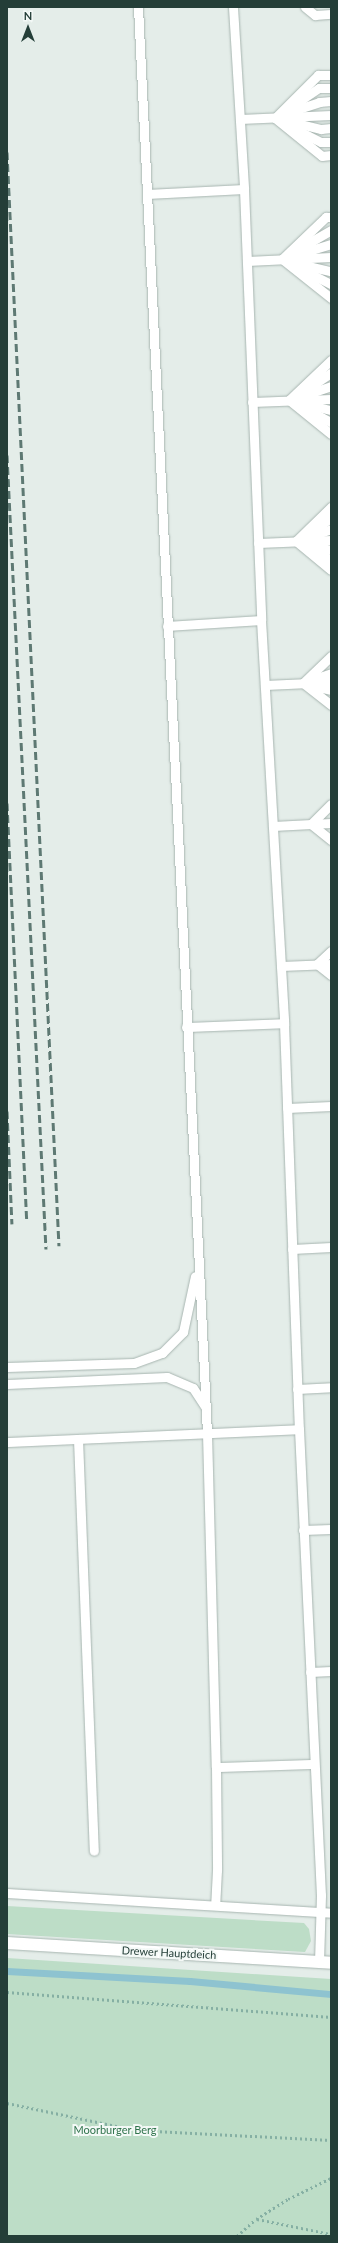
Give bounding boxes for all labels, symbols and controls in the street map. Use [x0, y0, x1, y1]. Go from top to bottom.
north arrow [8, 8, 48, 48]
text: N [24, 9, 32, 22]
street label: Drewer Hauptdeich [121, 1944, 217, 1962]
park label: Moorburger Berg [73, 2123, 157, 2137]

